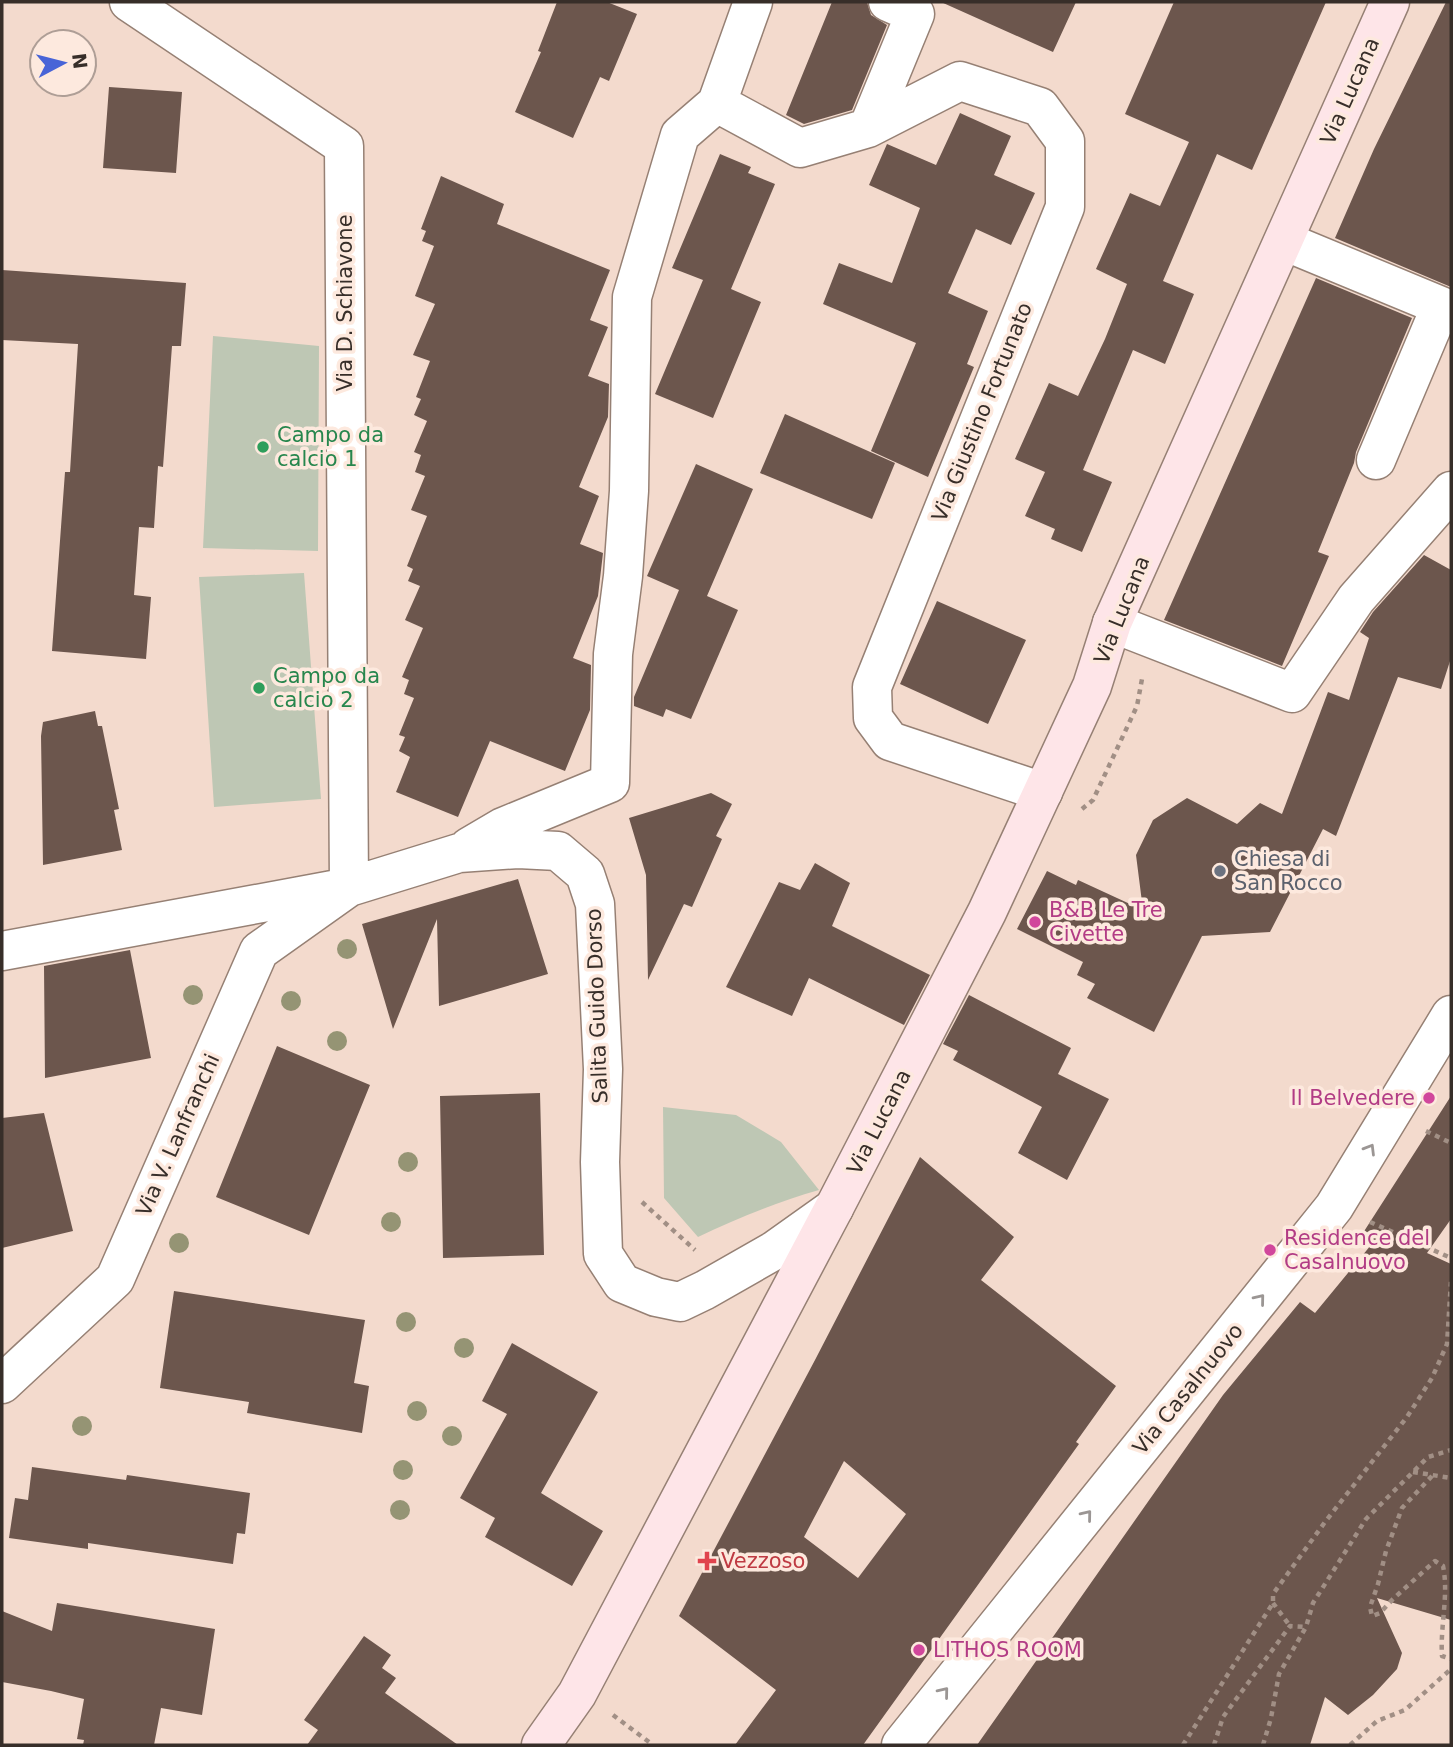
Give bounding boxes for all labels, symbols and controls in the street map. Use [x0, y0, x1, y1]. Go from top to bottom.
north arrow [28, 28, 98, 98]
street label: Via Lucana [1316, 34, 1384, 148]
text: N [68, 52, 92, 70]
street label: Via D. Schiavone [333, 214, 357, 392]
street label: Via Giustino Fortunato [927, 299, 1037, 525]
place label: Campo da calcio 1 [277, 423, 384, 471]
marker: Campo da calcio 1 [255, 439, 271, 455]
street label: Via Lucana [1089, 552, 1155, 668]
place label: Campo da calcio 2 [273, 664, 380, 712]
marker: Campo da calcio 2 [251, 680, 267, 696]
place label: Chiesa di San Rocco [1234, 847, 1343, 895]
marker: Chiesa di San Rocco [1212, 863, 1228, 879]
place label: B&B Le Tre Civette [1049, 898, 1163, 946]
street label: Salita Guido Dorso [582, 908, 612, 1104]
marker: B&B Le Tre Civette [1027, 914, 1043, 930]
street label: Via V. Lanfranchi [131, 1050, 225, 1220]
street label: Via Lucana [842, 1066, 916, 1178]
place label: Il Belvedere [1290, 1086, 1415, 1110]
marker: Il Belvedere [1421, 1090, 1437, 1106]
one-way arrow [1361, 1143, 1374, 1156]
place label: Residence del Casalnuovo [1284, 1226, 1430, 1274]
marker: Residence del Casalnuovo [1262, 1242, 1278, 1258]
one-way arrow [1252, 1295, 1264, 1308]
street label: Via Casalnuovo [1128, 1319, 1248, 1459]
one-way arrow [1078, 1510, 1091, 1522]
place label: Vezzoso [721, 1549, 805, 1573]
marker: Vezzoso [699, 1553, 715, 1569]
place label: LITHOS ROOM [933, 1638, 1082, 1662]
marker: LITHOS ROOM [911, 1642, 927, 1658]
one-way arrow [936, 1687, 948, 1700]

